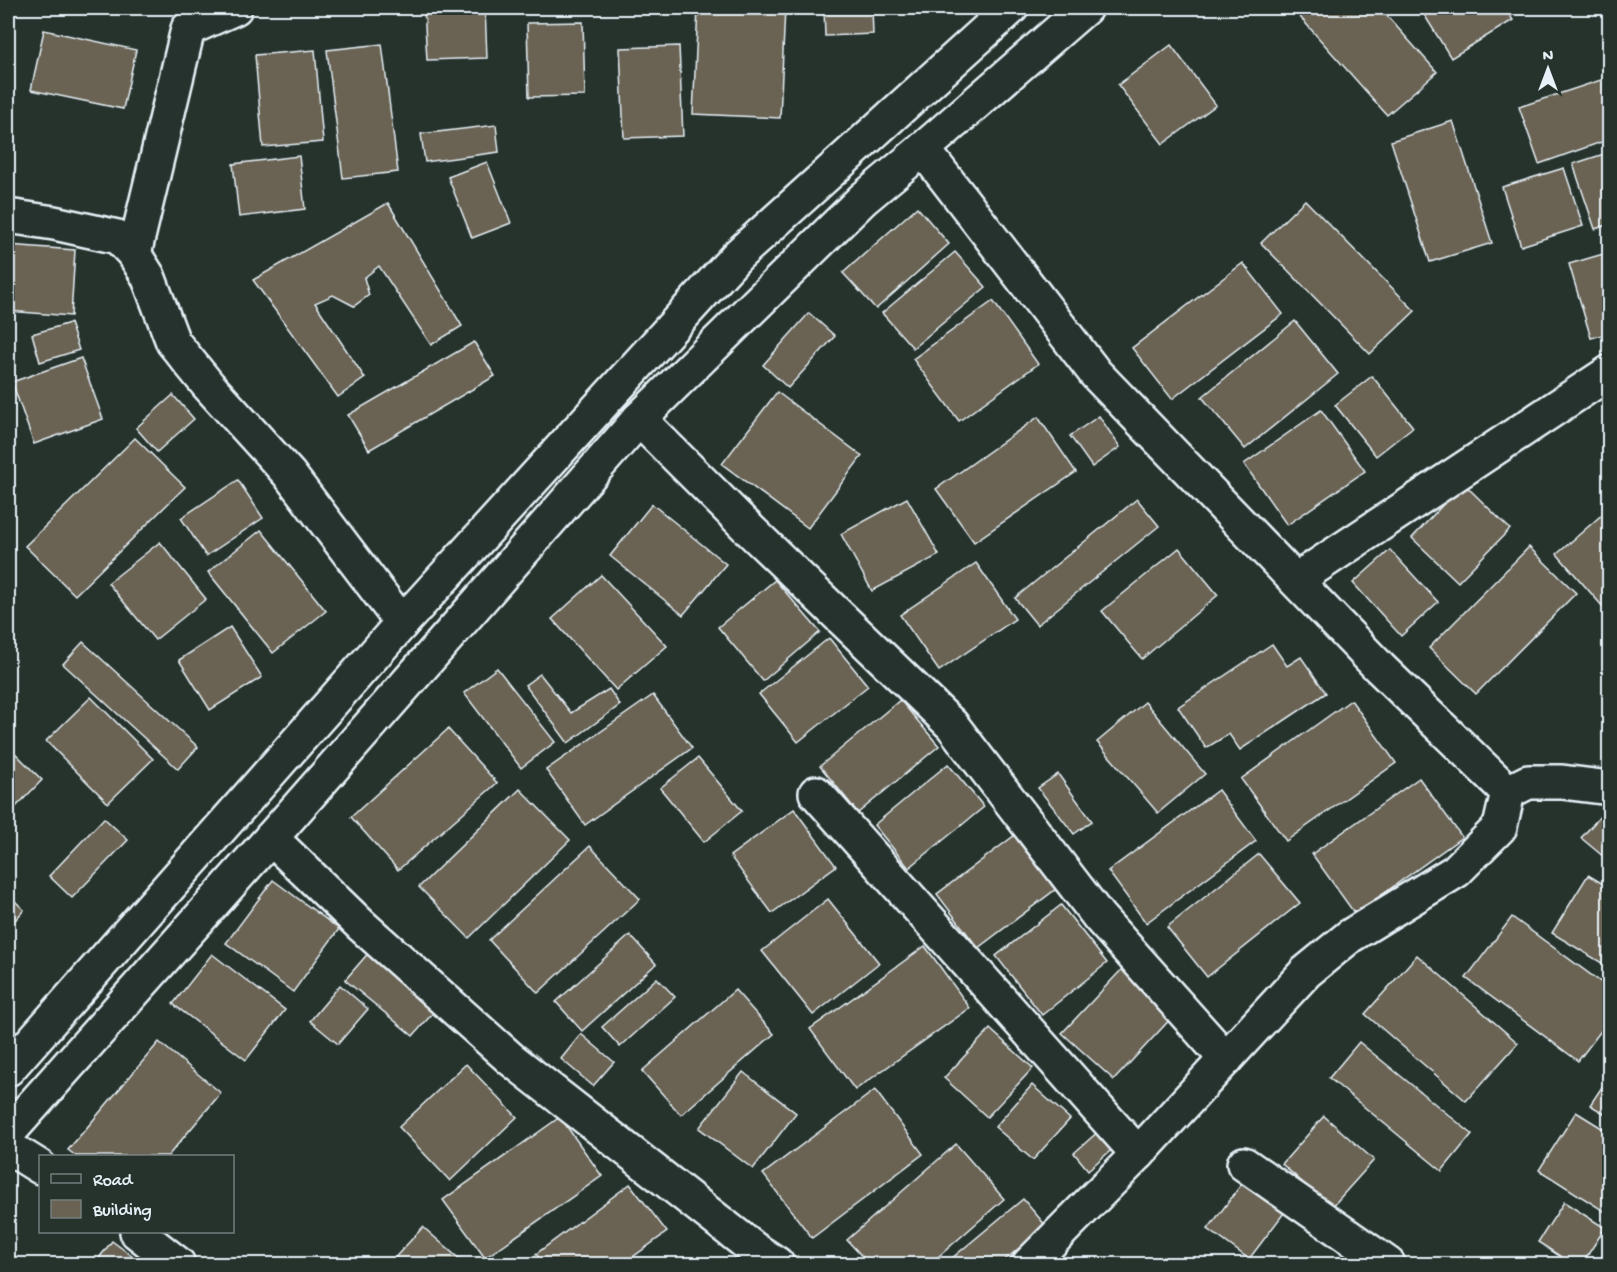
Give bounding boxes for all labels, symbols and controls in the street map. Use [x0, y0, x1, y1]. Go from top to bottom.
north arrow [1518, 39, 1578, 99]
text: N [1543, 48, 1554, 67]
legend [39, 1155, 234, 1233]
text: Road [93, 1171, 134, 1192]
text: Building [92, 1201, 152, 1222]

